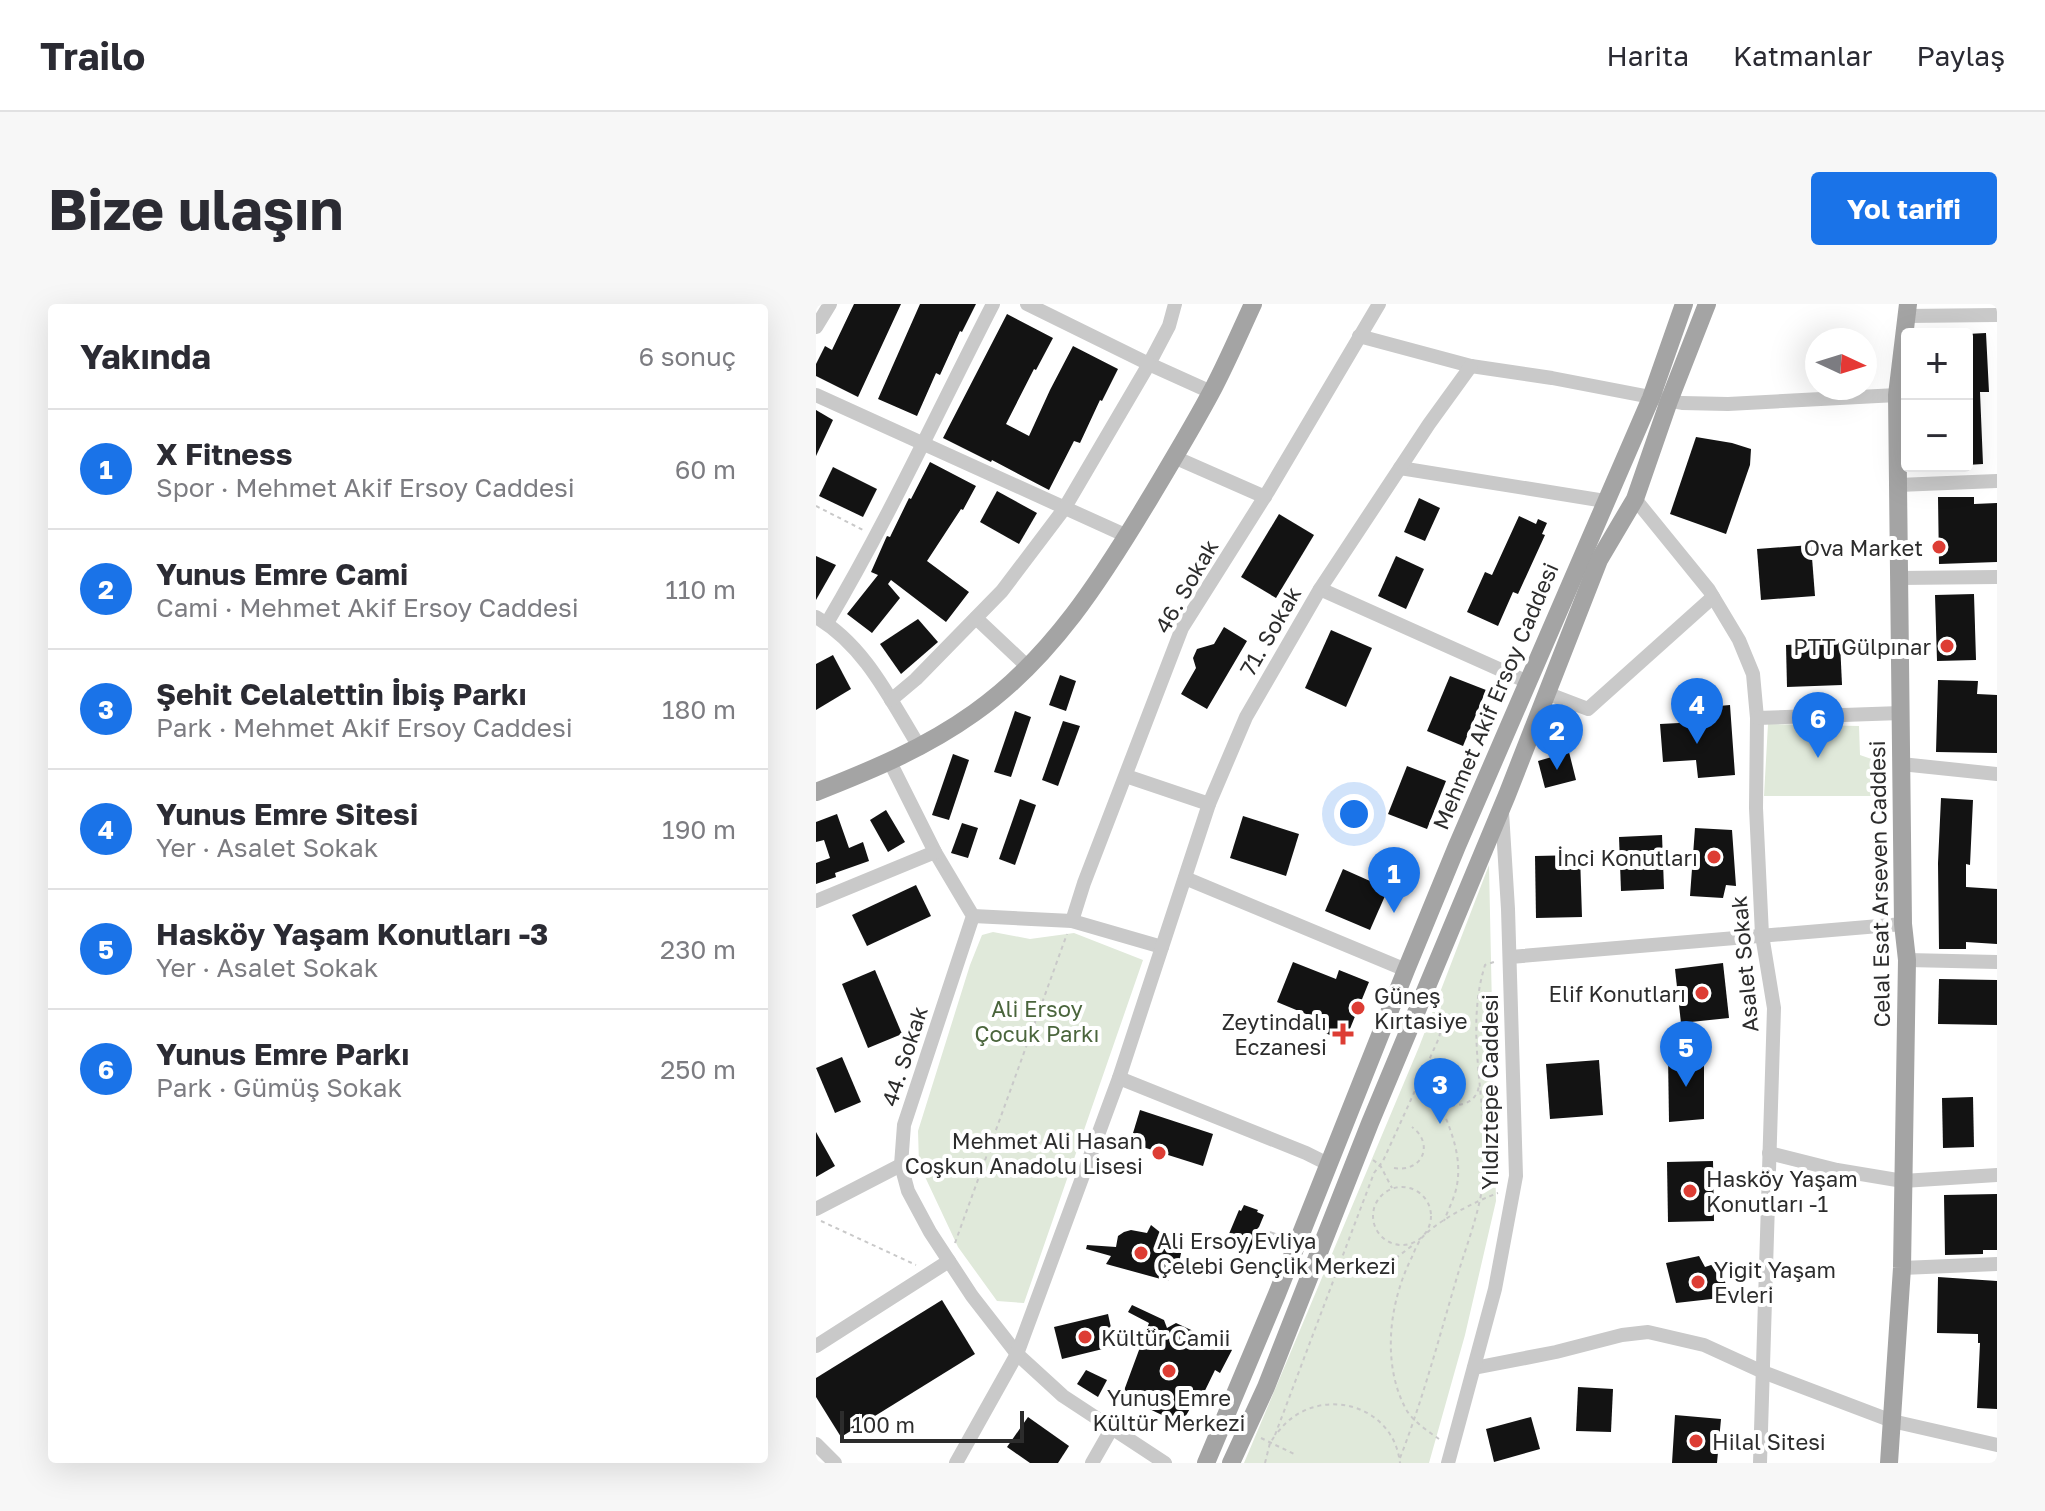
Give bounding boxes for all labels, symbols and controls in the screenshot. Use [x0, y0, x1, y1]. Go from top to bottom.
text: Trailo [40, 33, 145, 78]
text: Harita [1607, 39, 1689, 72]
text: Katmanlar [1733, 39, 1872, 72]
text: Paylaş [1916, 39, 2005, 72]
button: Yol tarifi [1811, 172, 1997, 245]
text: Bize ulaşın [48, 175, 343, 242]
north arrow [1805, 328, 1877, 400]
map controls [1901, 328, 1973, 472]
button: + [1901, 328, 1973, 400]
text: Yakında [80, 336, 211, 376]
text: 6 sonuç [638, 341, 736, 372]
button: − [1901, 400, 1973, 472]
text: X Fitness [156, 436, 293, 472]
text: 1 [99, 454, 113, 485]
text: 60 m [675, 454, 736, 485]
text: Spor · Mehmet Akif Ersoy Caddesi [156, 472, 575, 503]
place label: Ova Market [1804, 534, 1923, 561]
street label: 46. Sokak [1149, 535, 1223, 637]
marker: Ova Market [1930, 538, 1948, 556]
text: Yunus Emre Cami [156, 556, 408, 592]
street label: Mehmet Akif Ersoy Caddesi [1426, 558, 1564, 834]
text: 2 [98, 574, 114, 605]
text: 110 m [665, 574, 736, 605]
street label: 71. Sokak [1234, 581, 1306, 681]
text: Cami · Mehmet Akif Ersoy Caddesi [156, 592, 579, 623]
place label: PTT Gülpınar [1793, 633, 1931, 660]
marker: PTT Gülpınar [1938, 637, 1956, 655]
text: Şehit Celalettin İbiş Parkı [156, 676, 527, 712]
pin: 4 [1671, 678, 1723, 744]
pin: 6 [1792, 692, 1844, 758]
text: 3 [98, 694, 114, 725]
text: 180 m [662, 694, 736, 725]
pin: 2 [1531, 704, 1583, 770]
text: Park · Mehmet Akif Ersoy Caddesi [156, 712, 573, 743]
street label: Celal Esat Arseven Caddesi [1863, 740, 1895, 1028]
your location [1334, 794, 1374, 834]
text: Yunus Emre Sitesi [156, 796, 418, 832]
text: 4 [98, 814, 114, 845]
text: 190 m [662, 814, 736, 845]
text: Yer · Asalet Sokak [156, 832, 378, 863]
place label: İnci Konutları [1557, 844, 1698, 871]
pin: 1 [1368, 847, 1420, 913]
marker: İnci Konutları [1705, 848, 1723, 866]
street label: Asalet Sokak [1725, 895, 1763, 1033]
text: Hasköy Yaşam Konutları -3 [156, 916, 548, 952]
text: 5 [98, 934, 114, 965]
text: 230 m [660, 934, 736, 965]
text: Yer · Asalet Sokak [156, 952, 378, 983]
place label: Elif Konutları [1549, 980, 1686, 1007]
place label: Güneş Kırtasiye [1374, 982, 1468, 1034]
marker: Elif Konutları [1693, 984, 1711, 1002]
street label: Yıldıztepe Caddesi [1476, 994, 1503, 1190]
park label: Ali Ersoy Çocuk Parkı [975, 995, 1099, 1047]
marker: Güneş Kırtasiye [1349, 999, 1367, 1017]
street label: 44. Sokak [875, 1003, 933, 1109]
place label: Zeytindalı Eczanesi [1222, 1008, 1327, 1060]
pin: 5 [1660, 1021, 1712, 1087]
marker: Zeytindalı Eczanesi [1334, 1025, 1352, 1043]
text: Yunus Emre Parkı [156, 1036, 409, 1072]
text: 6 [98, 1054, 114, 1085]
text: 250 m [660, 1054, 736, 1085]
pin: 3 [1414, 1058, 1466, 1124]
text: Park · Gümüş Sokak [156, 1072, 402, 1103]
place label: Mehmet Ali Hasan Coşkun Anadolu Lisesi [905, 1127, 1143, 1179]
marker: Mehmet Ali Hasan Coşkun Anadolu Lisesi [1150, 1144, 1168, 1162]
place label: Hasköy Yaşam Konutları -1 [1706, 1165, 1858, 1217]
marker: Hasköy Yaşam Konutları -1 [1681, 1182, 1699, 1200]
place label: Ali Ersoy Evliya Çelebi Gençlik Merkezi [1157, 1227, 1396, 1279]
marker: Ali Ersoy Evliya Çelebi Gençlik Merkezi [1132, 1244, 1150, 1262]
place label: Yiğit Yaşam Evleri [1714, 1256, 1836, 1308]
marker: Yiğit Yaşam Evleri [1689, 1273, 1707, 1291]
place label: Kültür Camii [1101, 1324, 1231, 1351]
marker: Kültür Camii [1076, 1328, 1094, 1346]
marker: Yunus Emre Kültür Merkezi [1160, 1362, 1178, 1380]
place label: Yunus Emre Kültür Merkezi [1093, 1384, 1245, 1436]
scale bar [840, 1407, 1024, 1443]
text: 100 m [852, 1411, 915, 1438]
place label: Hilal Sitesi [1712, 1428, 1826, 1455]
marker: Hilal Sitesi [1687, 1432, 1705, 1450]

